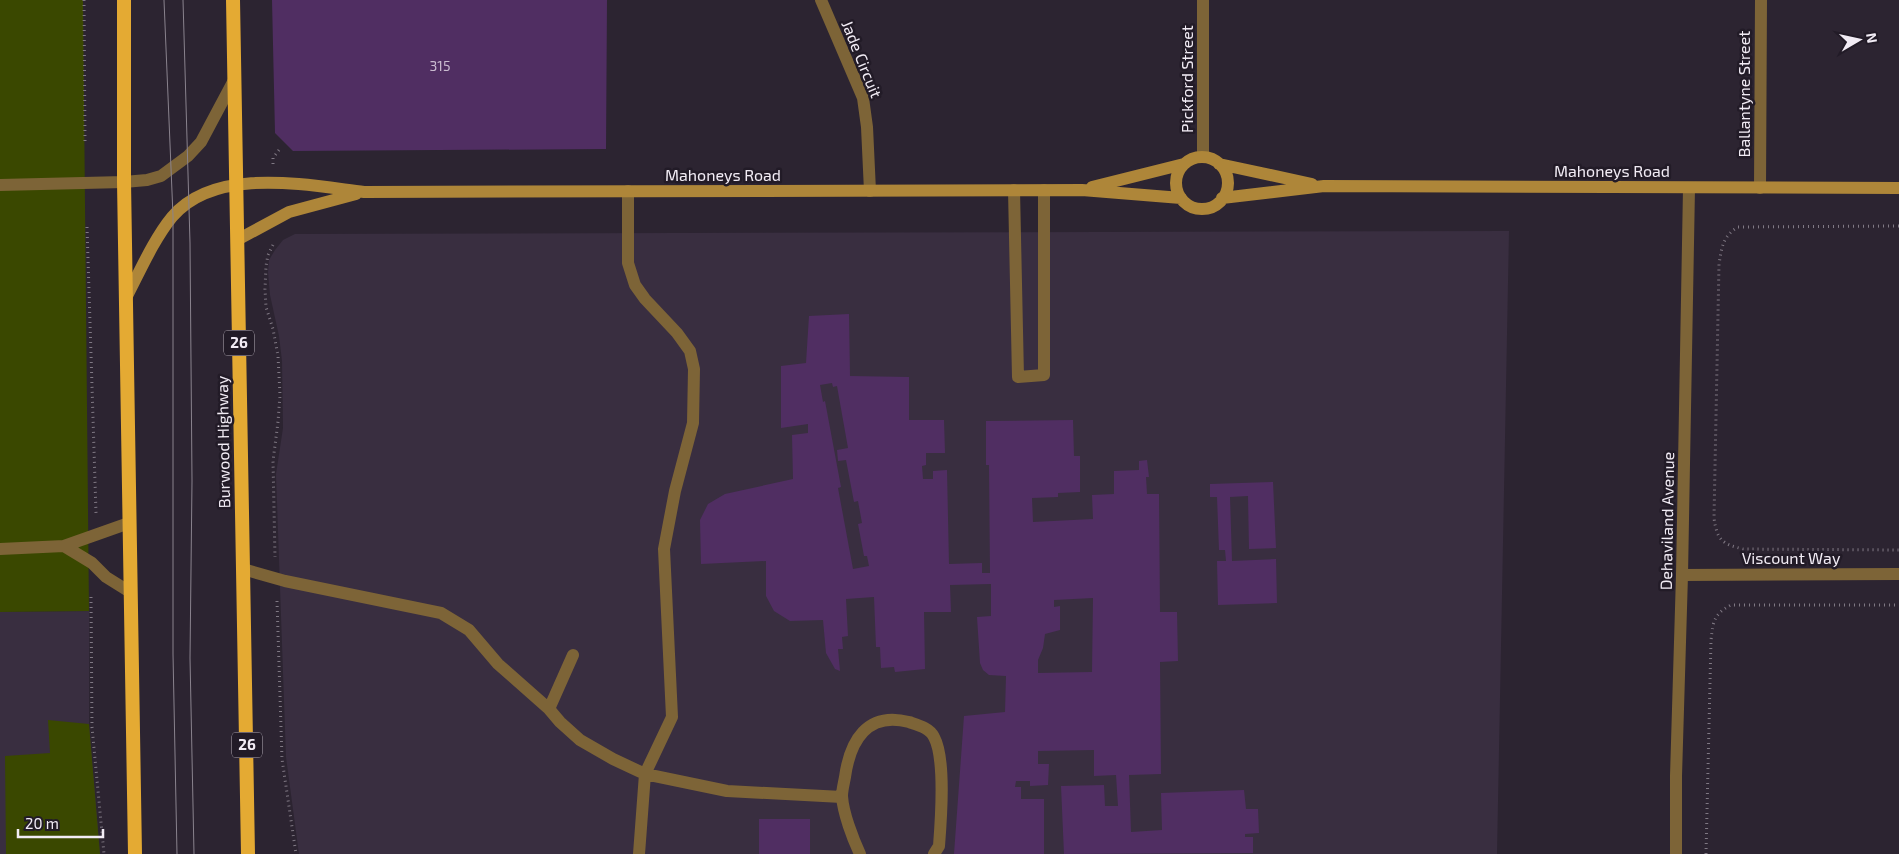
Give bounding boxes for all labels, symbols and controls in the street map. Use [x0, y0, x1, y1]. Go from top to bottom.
north arrow [1834, 15, 1884, 65]
street label: Jade Circuit [838, 17, 887, 100]
street label: Pickford Street [1177, 25, 1196, 133]
street label: Ballantyne Street [1734, 31, 1753, 157]
text: N [1863, 32, 1882, 44]
house number: 315 [430, 57, 450, 74]
street label: Mahoneys Road [1554, 161, 1670, 180]
street label: Mahoneys Road [665, 165, 781, 184]
road number: 26 [224, 330, 254, 356]
street label: Burwood Highway [212, 375, 233, 509]
street label: Dehaviland Avenue [1656, 452, 1677, 590]
street label: Viscount Way [1742, 548, 1841, 567]
road number: 26 [232, 732, 262, 758]
scale bar [18, 806, 102, 838]
text: 20 m [25, 814, 59, 832]

